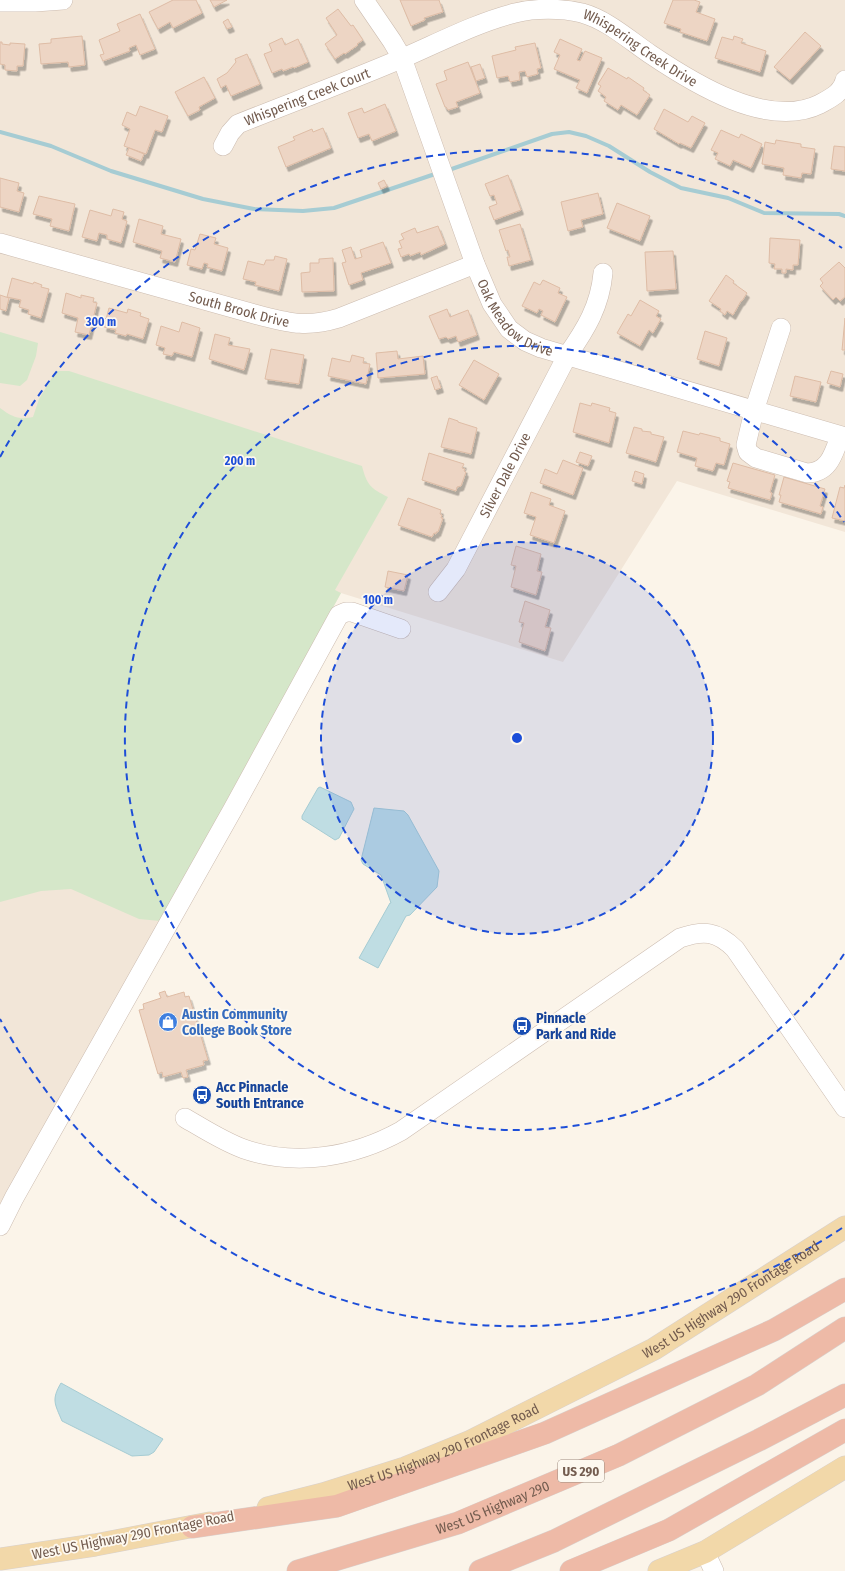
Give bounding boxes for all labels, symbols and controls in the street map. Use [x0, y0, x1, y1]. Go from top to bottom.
street label: Whispering Creek Drive [581, 6, 700, 91]
street label: Whispering Creek Court [242, 64, 373, 130]
street label: Oak Meadow Drive [473, 277, 555, 360]
street label: South Brook Drive [187, 288, 291, 331]
text: 300 m [85, 315, 116, 329]
street label: Silver Dale Drive [476, 430, 535, 521]
text: 200 m [224, 454, 255, 468]
text: 100 m [363, 593, 393, 607]
centre of rings [510, 731, 524, 745]
place label: Austin Community College Book Store [181, 1006, 292, 1039]
place label: Pinnacle Park and Ride [536, 1010, 616, 1043]
shop icon: Austin Community College Book Store [157, 1011, 179, 1033]
bus stop icon: Pinnacle Park and Ride [511, 1015, 533, 1037]
place label: Acc Pinnacle South Entrance [215, 1079, 304, 1112]
bus stop icon: Acc Pinnacle South Entrance [191, 1084, 213, 1106]
street label: West US Highway 290 Frontage Road [640, 1238, 822, 1362]
street label: West US Highway 290 Frontage Road [346, 1400, 542, 1495]
road number: US 290 [558, 1460, 604, 1482]
street label: West US Highway 290 [434, 1477, 552, 1538]
street label: West US Highway 290 Frontage Road [30, 1508, 236, 1563]

